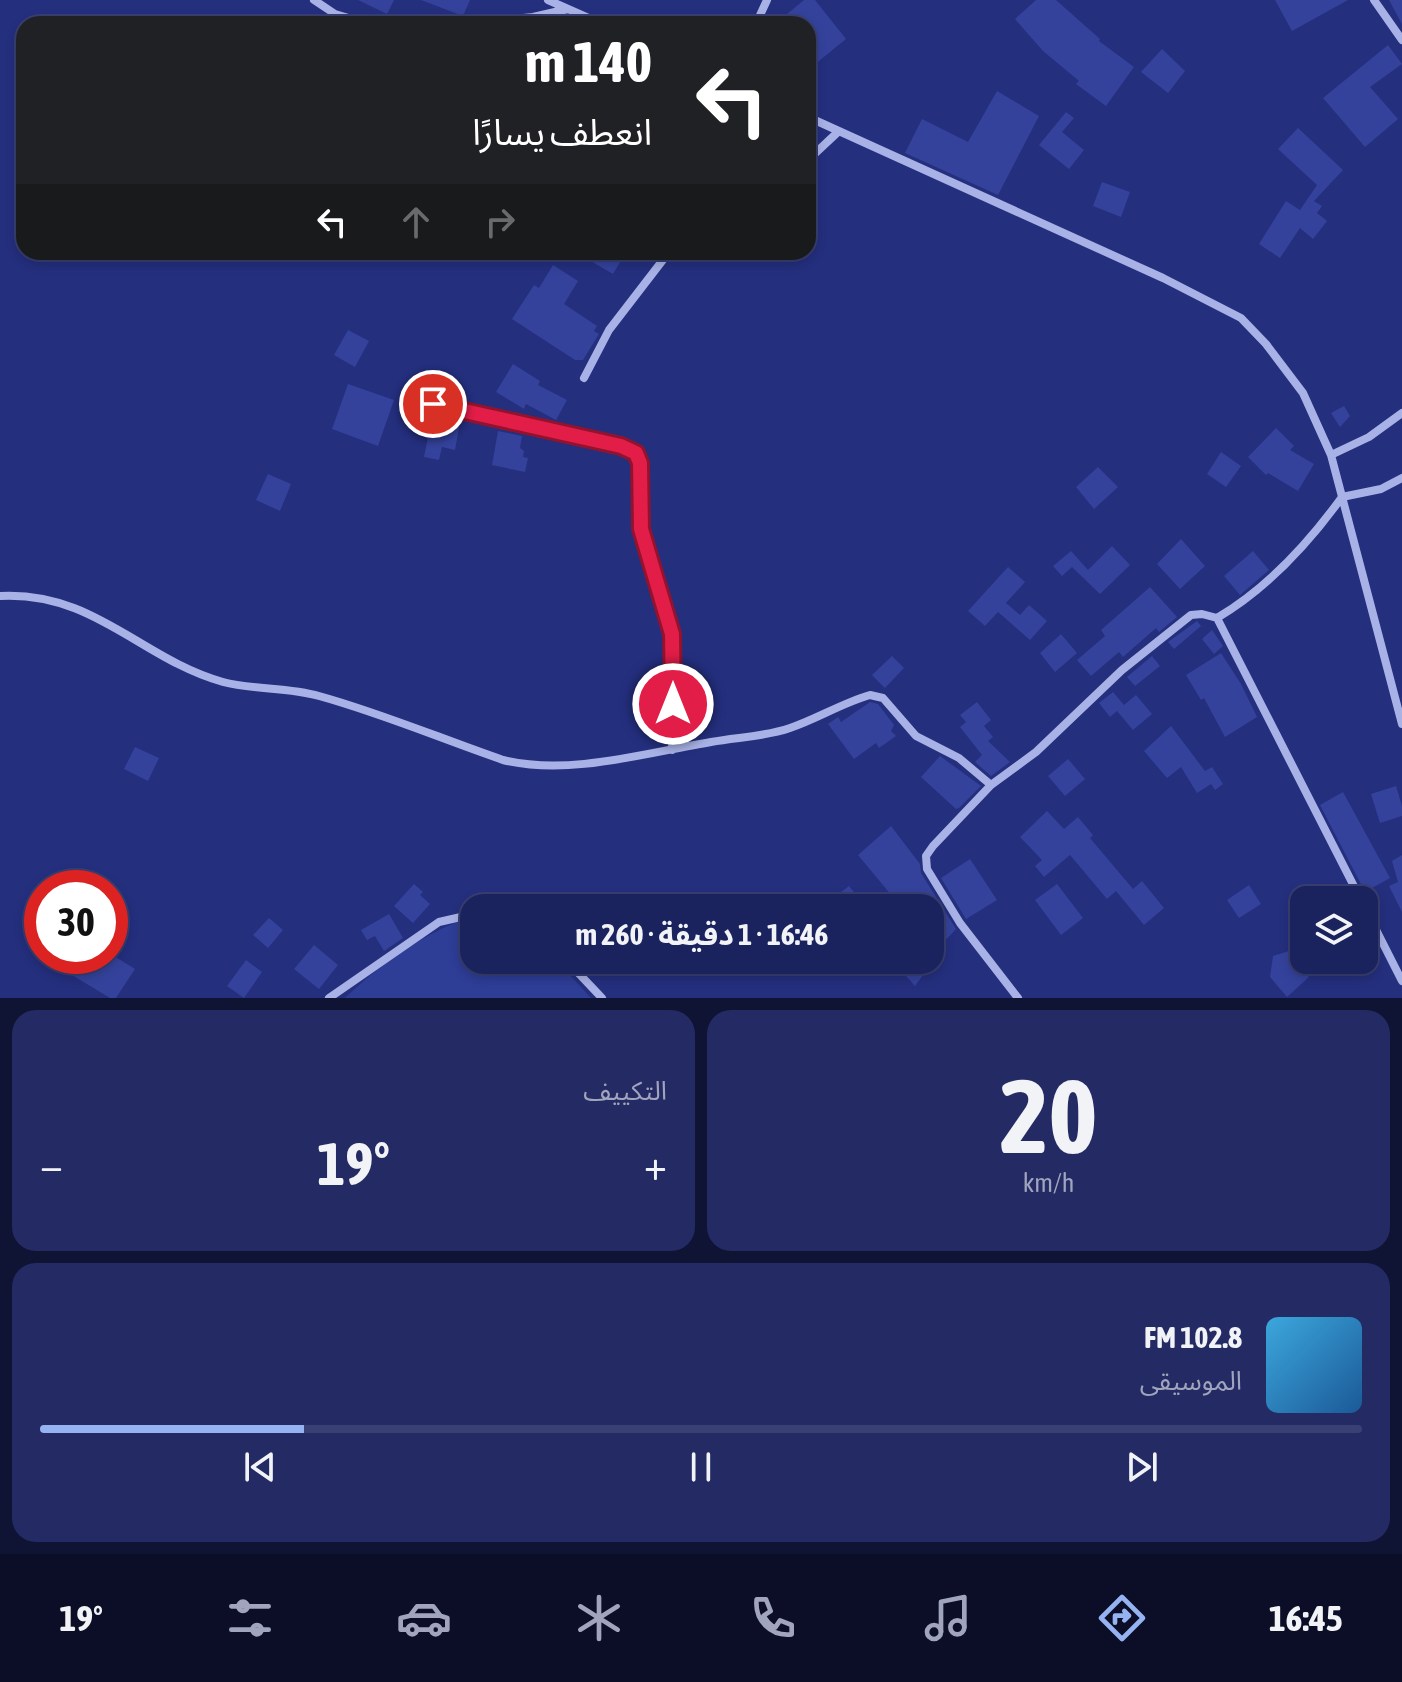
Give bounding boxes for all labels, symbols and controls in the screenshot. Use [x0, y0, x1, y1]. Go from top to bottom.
text: 140 m [525, 30, 652, 94]
icon: left [680, 48, 784, 152]
text: انعطف يسارًا [472, 111, 652, 153]
icon: left [310, 200, 354, 244]
icon: ahead [394, 200, 438, 244]
icon: right [478, 200, 522, 244]
pin [399, 370, 467, 438]
icon: arrive [411, 382, 455, 426]
position arrow [631, 662, 715, 746]
speed limit sign: 30 [24, 870, 128, 974]
map controls [1290, 886, 1378, 974]
button: layers [1290, 886, 1378, 974]
text: 16:46 · 1 دقيقة · 260 m [576, 917, 828, 951]
text: 20 [1000, 1056, 1097, 1175]
text: التكييف [583, 1076, 667, 1106]
text: 19° [317, 1129, 390, 1198]
text: − [40, 1139, 63, 1189]
text: + [644, 1139, 667, 1189]
text: km/h [1023, 1168, 1074, 1198]
text: 102.8 FM [1144, 1320, 1242, 1354]
text: الموسيقى [1140, 1366, 1242, 1396]
icon: previous [238, 1445, 282, 1489]
icon: pause [679, 1445, 723, 1489]
icon: next [1120, 1445, 1164, 1489]
icon: filters [222, 1590, 278, 1646]
icon: car [396, 1590, 452, 1646]
icon: climate [571, 1590, 627, 1646]
icon: phone [745, 1590, 801, 1646]
icon: music [920, 1590, 976, 1646]
icon: directions [1094, 1590, 1150, 1646]
text: 19° [59, 1597, 103, 1639]
text: 16:45 [1269, 1597, 1343, 1639]

